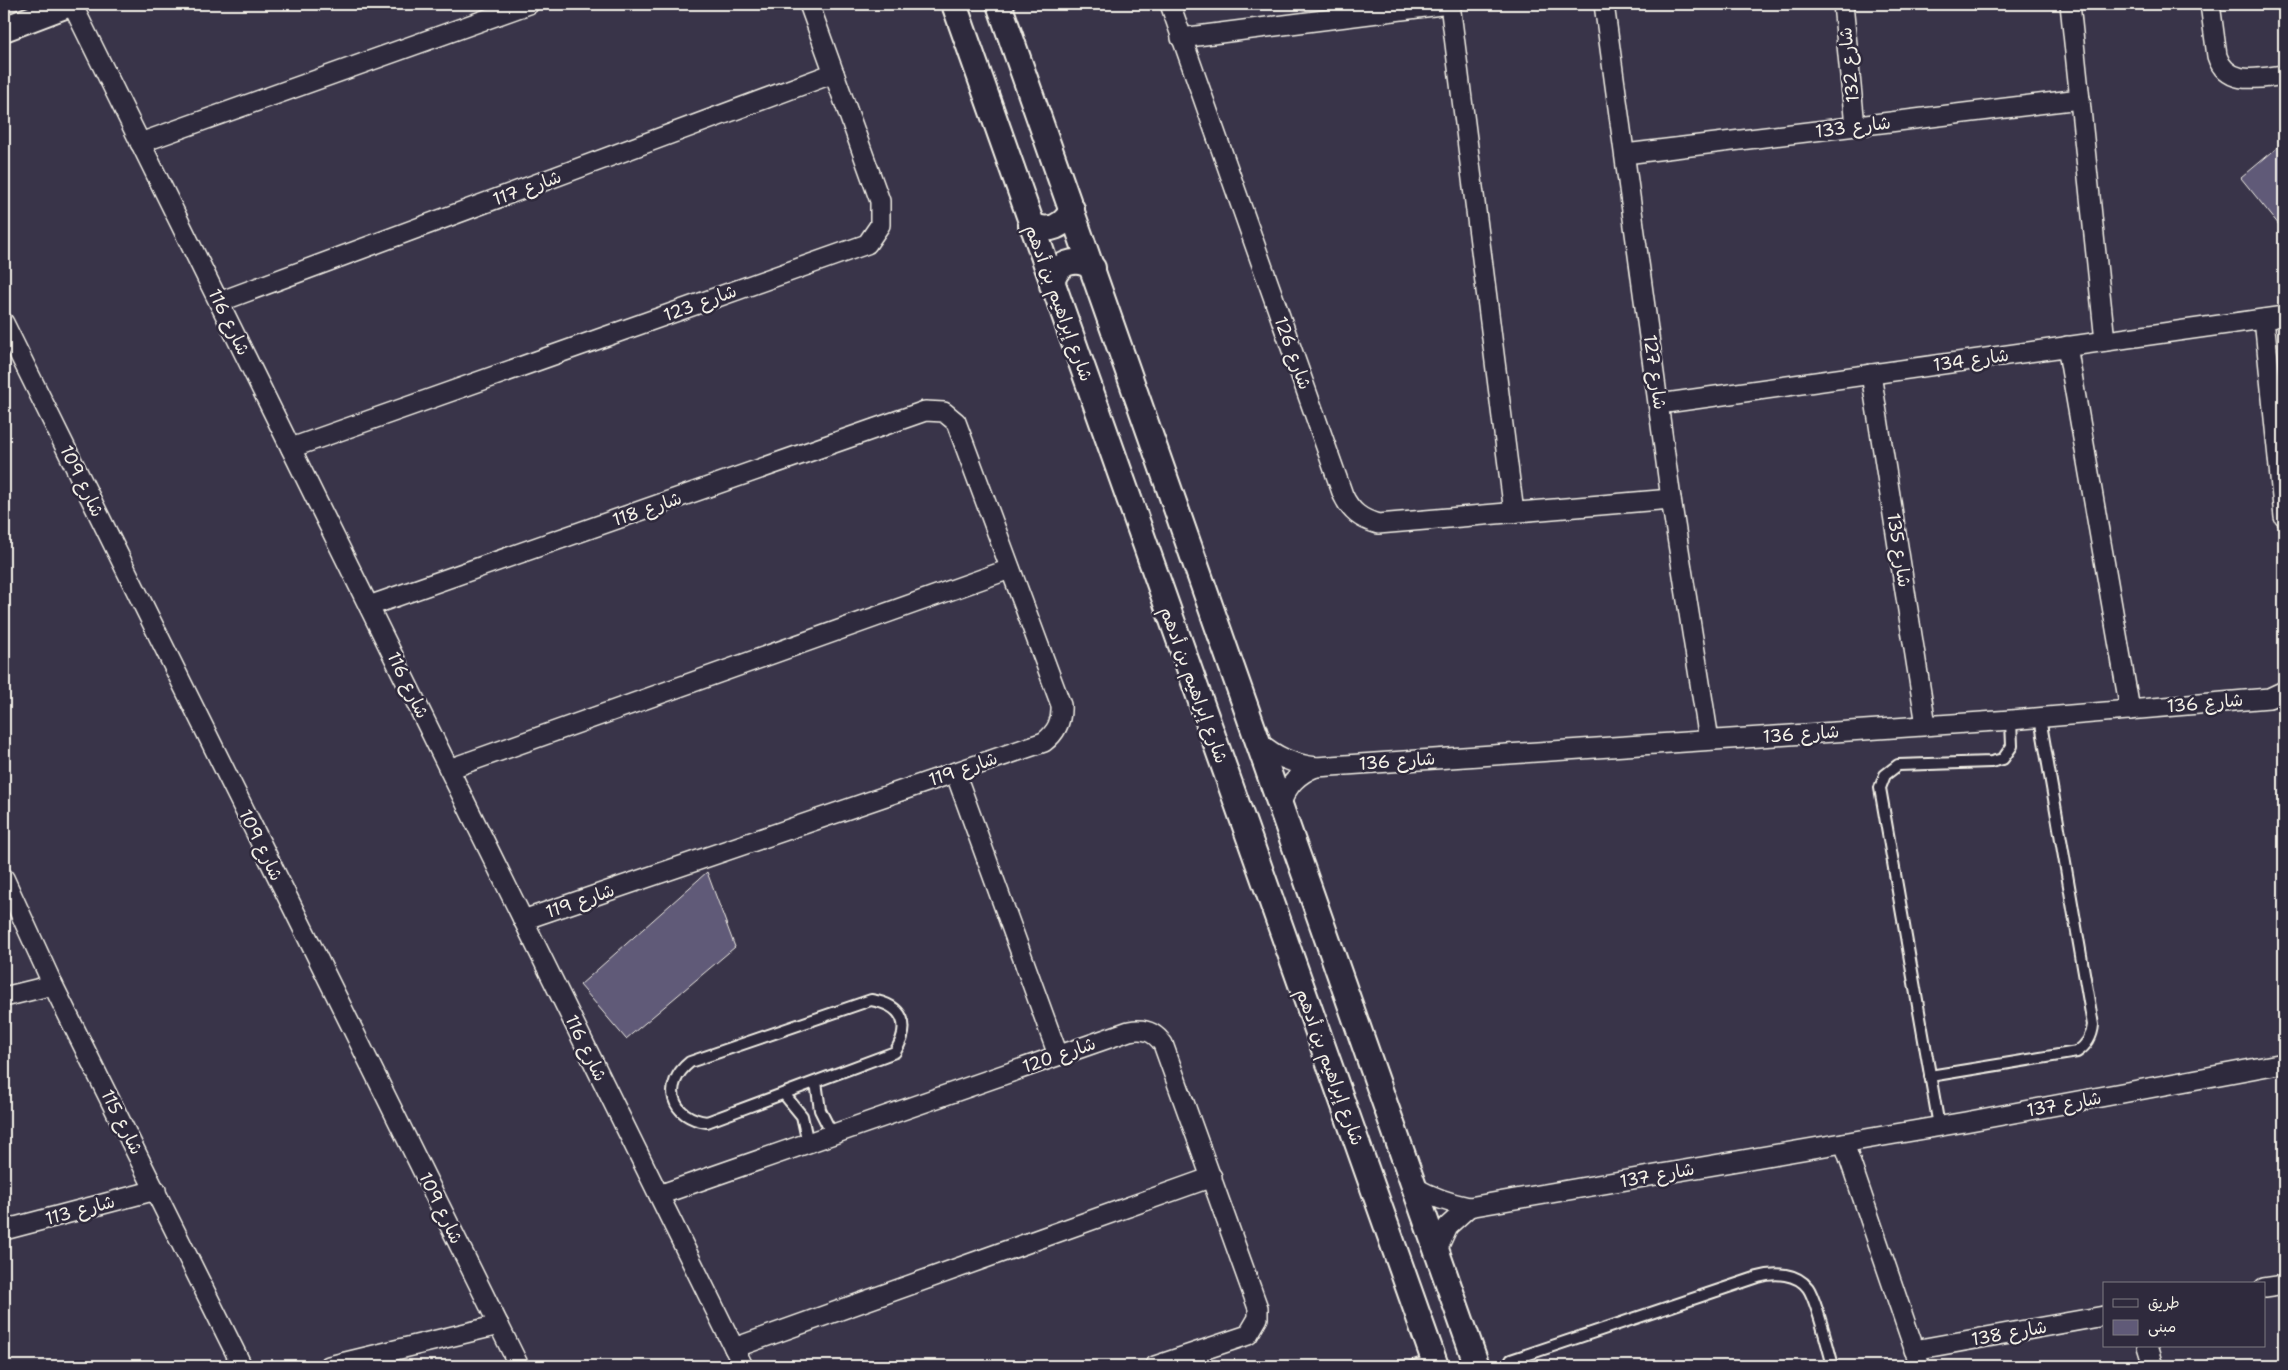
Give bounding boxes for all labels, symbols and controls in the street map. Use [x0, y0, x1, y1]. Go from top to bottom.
street label: شارع 132 [1833, 26, 1865, 104]
street label: شارع 133 [1814, 110, 1892, 144]
street label: شارع 117 [489, 165, 565, 211]
street label: شارع إبراهيم بن أدهم [1018, 221, 1099, 385]
street label: شارع 123 [660, 279, 740, 327]
street label: شارع 116 [203, 285, 255, 359]
street label: شارع 126 [1269, 313, 1317, 393]
street label: شارع 127 [1638, 333, 1672, 411]
street label: شارع 134 [1932, 343, 2010, 377]
street label: شارع 109 [54, 441, 110, 521]
street label: شارع 118 [609, 486, 685, 532]
street label: شارع 135 [1881, 511, 1917, 589]
street label: شارع إبراهيم بن أدهم [1153, 603, 1234, 767]
street label: شارع 116 [382, 648, 434, 722]
street label: شارع 136 [2166, 688, 2244, 718]
street label: شارع 136 [1762, 719, 1840, 749]
street label: شارع 119 [925, 746, 1001, 792]
street label: شارع 136 [1358, 746, 1436, 776]
street label: شارع 109 [233, 805, 289, 885]
street label: شارع 119 [542, 878, 618, 924]
street label: شارع إبراهيم بن أدهم [1289, 985, 1370, 1149]
street label: شارع 116 [560, 1011, 612, 1085]
street label: شارع 120 [1019, 1031, 1099, 1079]
street label: شارع 115 [95, 1085, 149, 1159]
street label: شارع 137 [2025, 1086, 2103, 1122]
street label: شارع 137 [1618, 1157, 1696, 1193]
street label: شارع 109 [413, 1168, 469, 1248]
street label: شارع 113 [42, 1189, 118, 1231]
legend [2103, 1282, 2266, 1348]
text: طريق [2148, 1293, 2180, 1313]
street label: شارع 138 [1969, 1315, 2049, 1351]
text: مبنى [2148, 1317, 2176, 1337]

